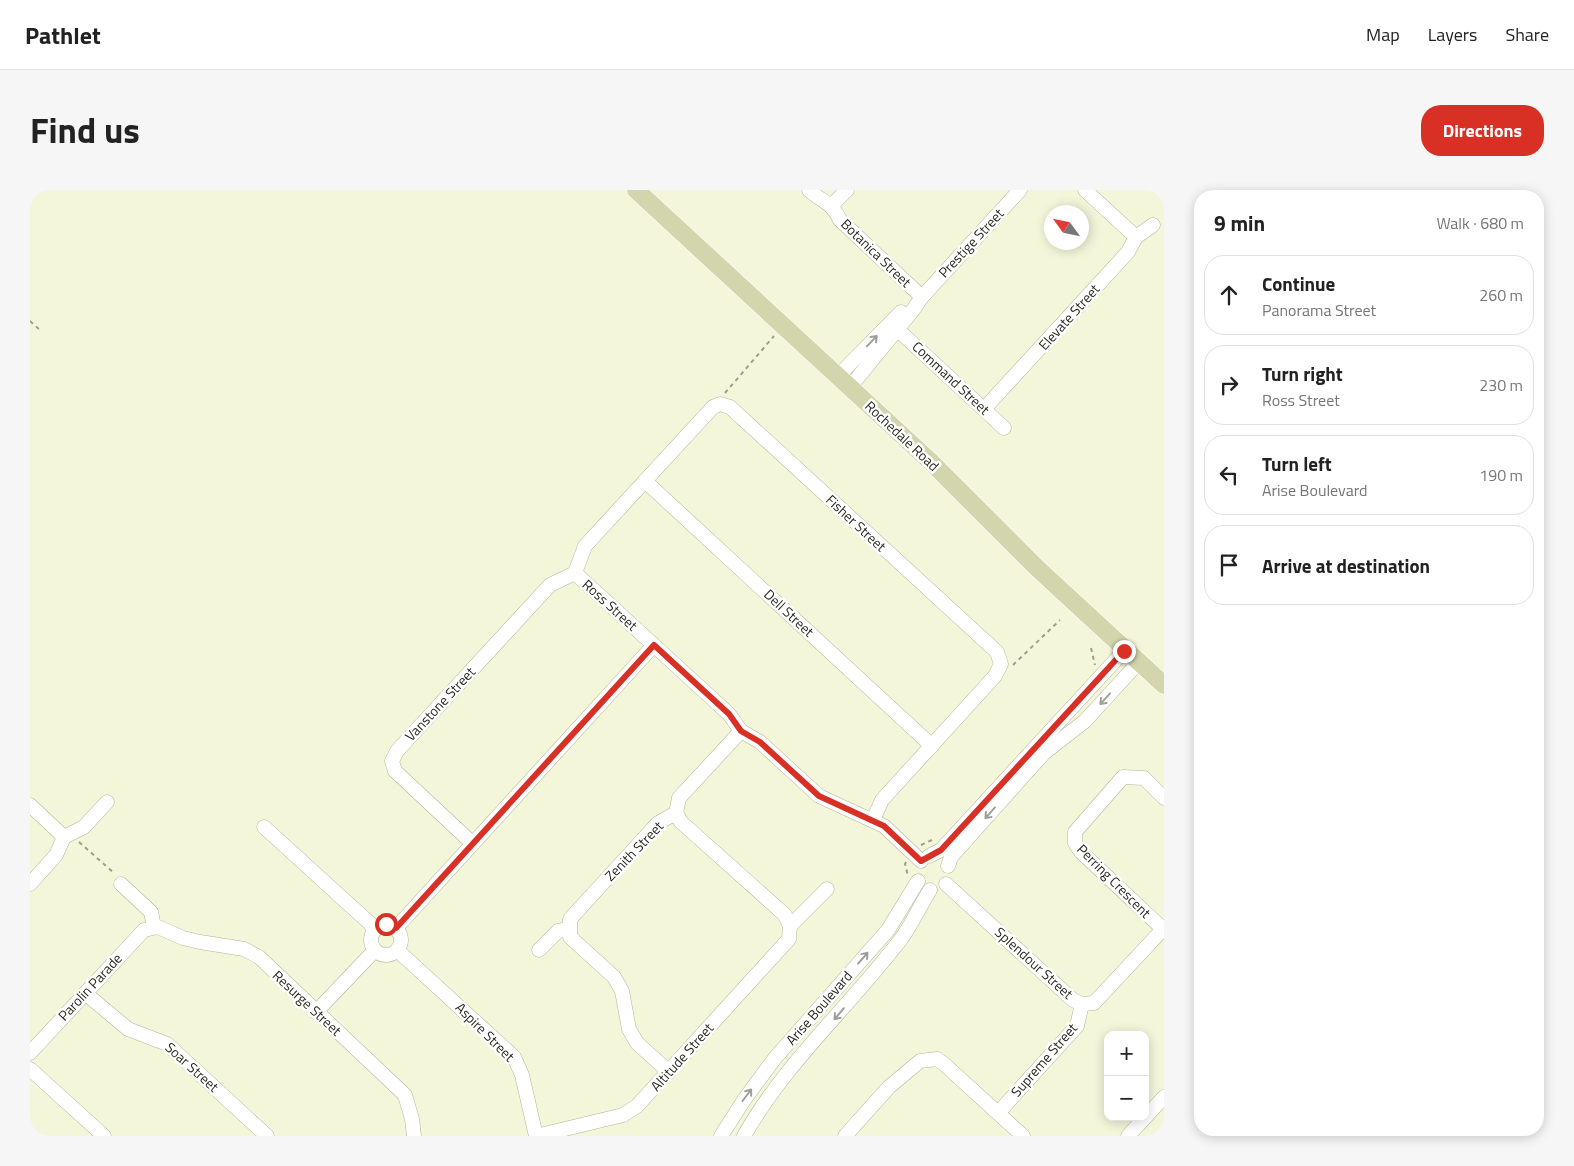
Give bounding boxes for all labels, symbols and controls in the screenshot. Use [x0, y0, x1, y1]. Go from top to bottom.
text: Pathlet [25, 17, 101, 53]
text: Map [1366, 21, 1400, 48]
text: Layers [1428, 21, 1477, 48]
text: Share [1505, 21, 1549, 48]
text: Find us [30, 103, 140, 157]
button: Directions [1421, 105, 1544, 156]
street label: Prestige Street [933, 203, 1008, 282]
north arrow [1044, 205, 1089, 250]
text: 9 min [1214, 207, 1265, 239]
text: Walk · 680 m [1436, 211, 1524, 235]
street label: Botanica Street [836, 214, 916, 292]
text: Continue [1262, 269, 1335, 298]
street label: Elevate Street [1033, 279, 1104, 354]
icon: ahead [1215, 281, 1243, 309]
text: 260 m [1479, 283, 1523, 307]
text: Panorama Street [1262, 298, 1376, 322]
one-way arrow [866, 335, 878, 347]
street label: Command Street [908, 336, 995, 419]
text: Turn right [1262, 359, 1343, 388]
icon: right [1215, 371, 1243, 399]
text: 230 m [1479, 373, 1523, 397]
text: Ross Street [1262, 388, 1340, 412]
street label: Rochedale Road [861, 396, 944, 476]
text: Turn left [1262, 449, 1332, 478]
icon: left [1215, 461, 1243, 489]
text: 190 m [1479, 463, 1523, 487]
text: Arise Boulevard [1262, 478, 1367, 502]
street label: Fisher Street [822, 489, 891, 556]
icon: arrive [1215, 551, 1243, 579]
text: Arrive at destination [1262, 551, 1430, 580]
street label: Ross Street [578, 574, 643, 635]
street label: Dell Street [760, 584, 819, 641]
route end [1113, 640, 1136, 663]
street label: Vanstone Street [400, 662, 480, 746]
one-way arrow [1099, 693, 1111, 706]
one-way arrow [984, 806, 996, 819]
street label: Zenith Street [599, 816, 668, 886]
street label: Perring Crescent [1073, 839, 1156, 922]
route start [375, 913, 398, 936]
street label: Splendour Street [991, 922, 1078, 1004]
street label: Parolin Parade [53, 948, 127, 1025]
one-way arrow [857, 951, 869, 964]
street label: Resurge Street [268, 965, 347, 1040]
street label: Arise Boulevard [780, 966, 857, 1049]
street label: Aspire Street [451, 997, 520, 1066]
one-way arrow [834, 1007, 845, 1020]
street label: Altitude Street [645, 1018, 718, 1095]
street label: Supreme Street [1005, 1018, 1082, 1101]
map controls [1104, 1031, 1149, 1121]
button: + [1104, 1031, 1149, 1076]
street label: Soar Street [161, 1037, 224, 1097]
button: − [1104, 1076, 1149, 1121]
one-way arrow [742, 1089, 753, 1102]

